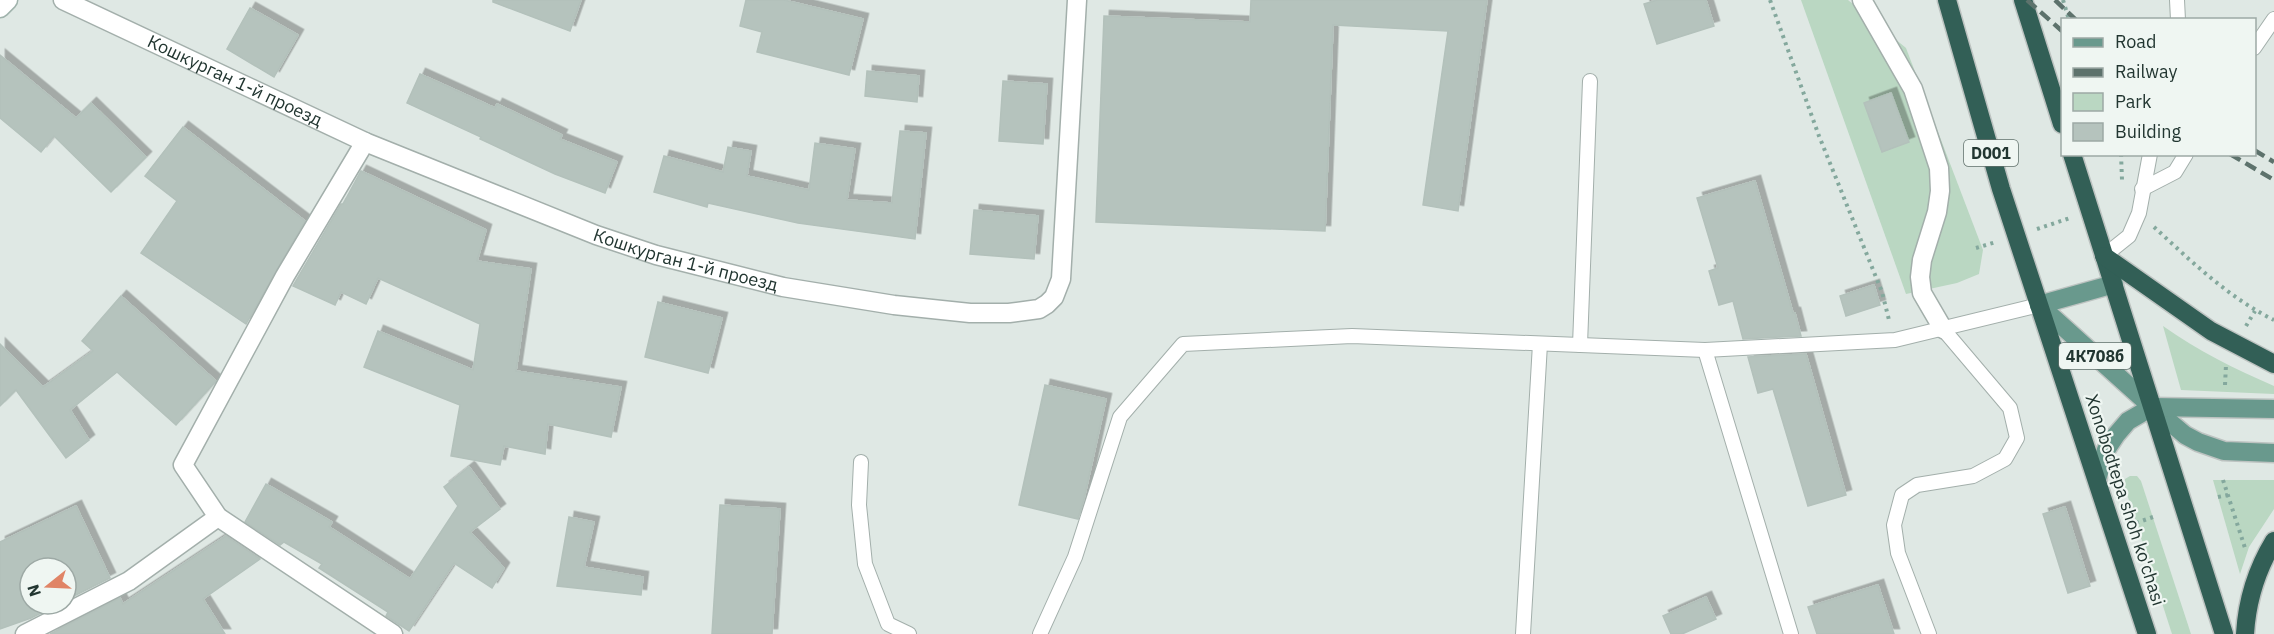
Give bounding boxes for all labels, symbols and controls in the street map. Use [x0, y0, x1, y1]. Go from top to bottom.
legend [2061, 18, 2256, 156]
street label: Кошкурган 1-й проезд [144, 29, 327, 131]
text: Road [2115, 30, 2156, 53]
text: Railway [2115, 60, 2177, 83]
text: Park [2115, 90, 2152, 113]
text: Building [2115, 120, 2182, 143]
road number: D001 [1964, 140, 2018, 166]
street label: Кошкурган 1-й проезд [591, 223, 781, 296]
road number: 4К708б [2059, 343, 2131, 369]
street label: Xonobodtepa shoh ko'chasi [2080, 391, 2171, 609]
north arrow [18, 556, 78, 616]
text: N [22, 582, 45, 599]

